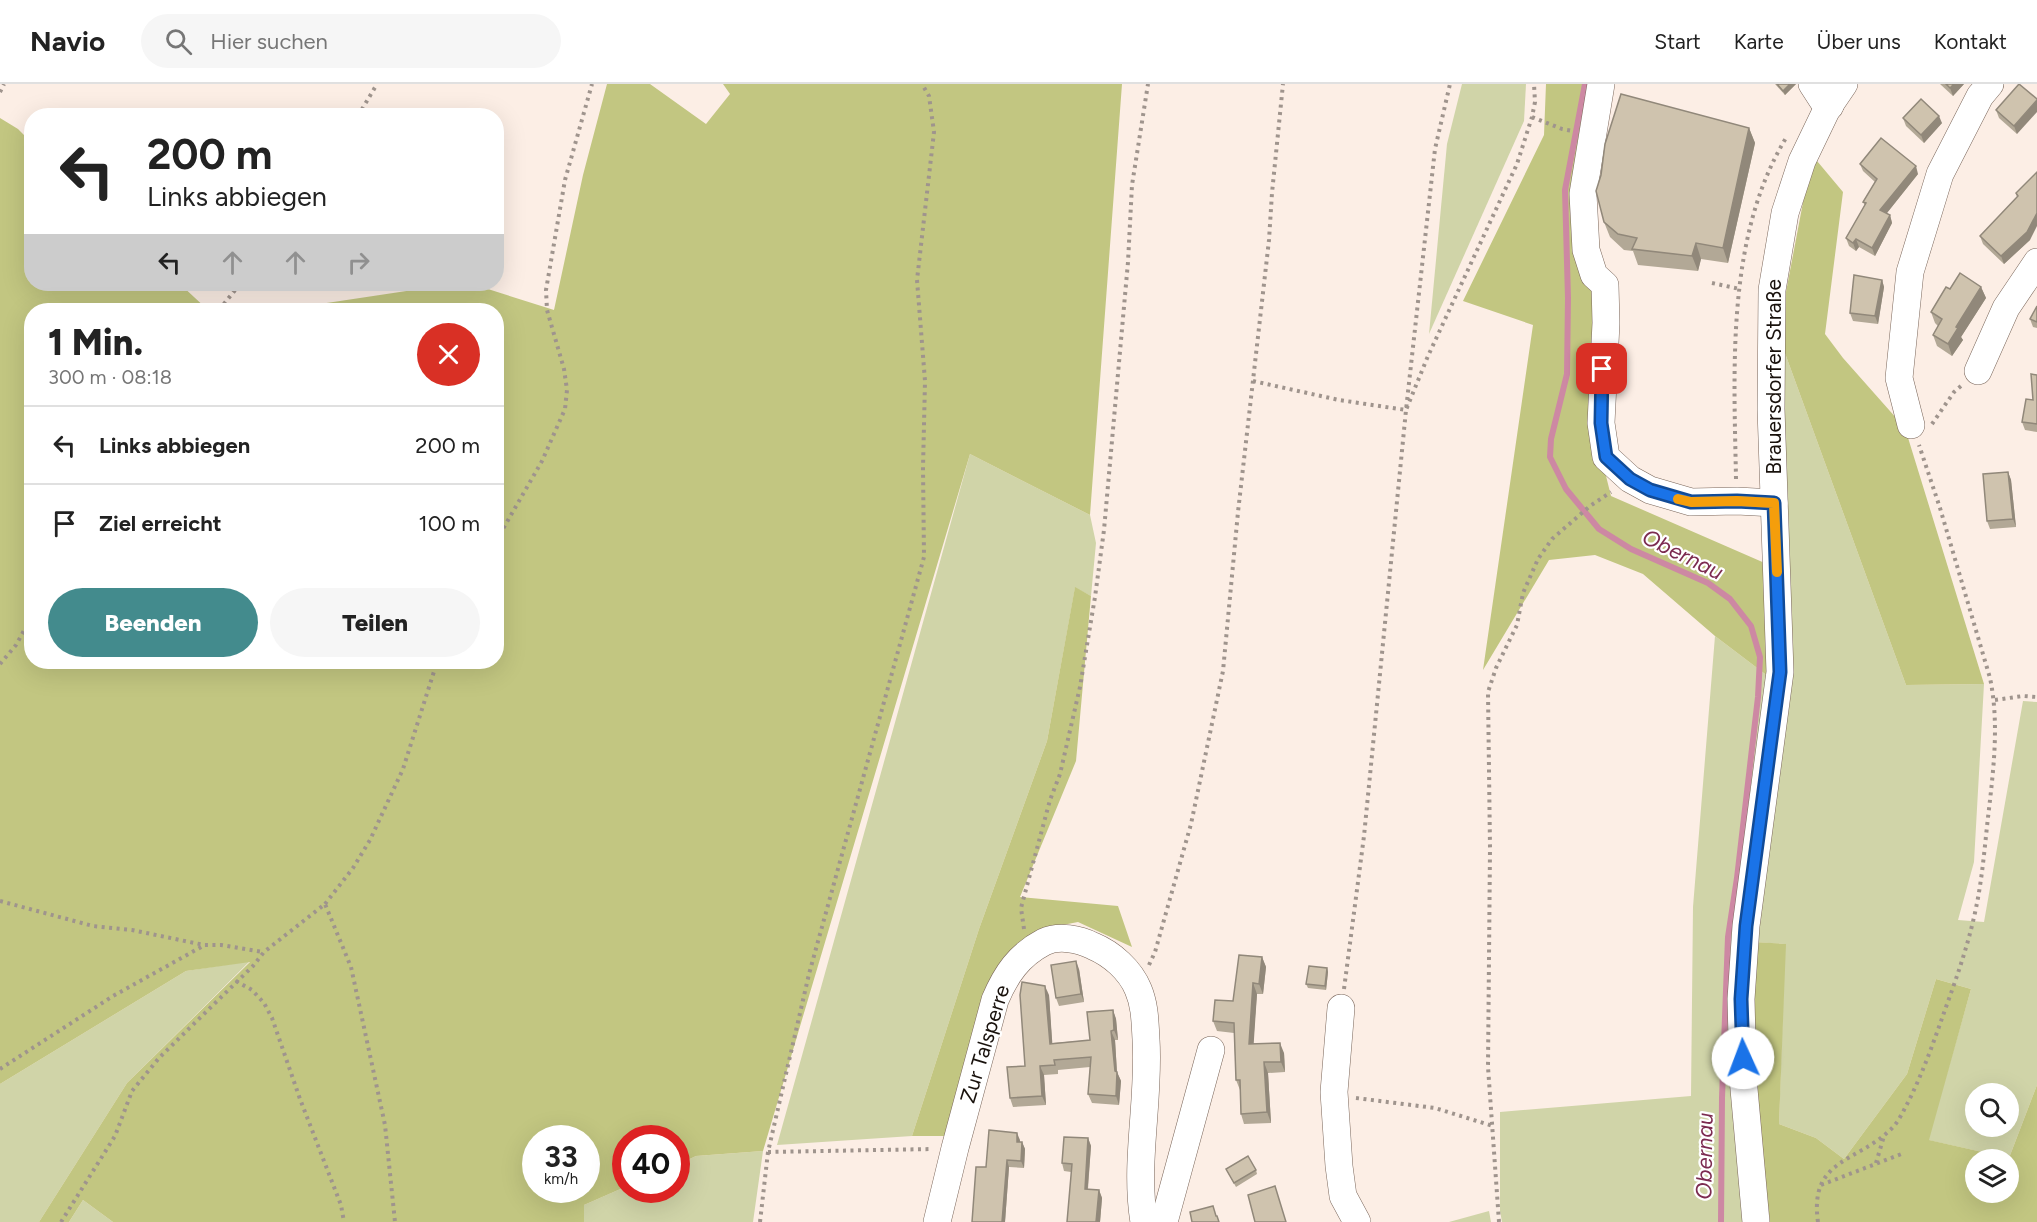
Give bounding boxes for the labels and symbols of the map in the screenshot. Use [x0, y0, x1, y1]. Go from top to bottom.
street label: Brauersdorfer Straße [1761, 279, 1786, 475]
pin [1576, 343, 1627, 394]
water label: Obernau [1638, 523, 1728, 586]
street label: Zur Talsperre [955, 982, 1014, 1106]
position arrow [1711, 1026, 1775, 1090]
water label: Obernau [1690, 1112, 1719, 1200]
speed limit sign: 40 [612, 1125, 690, 1203]

